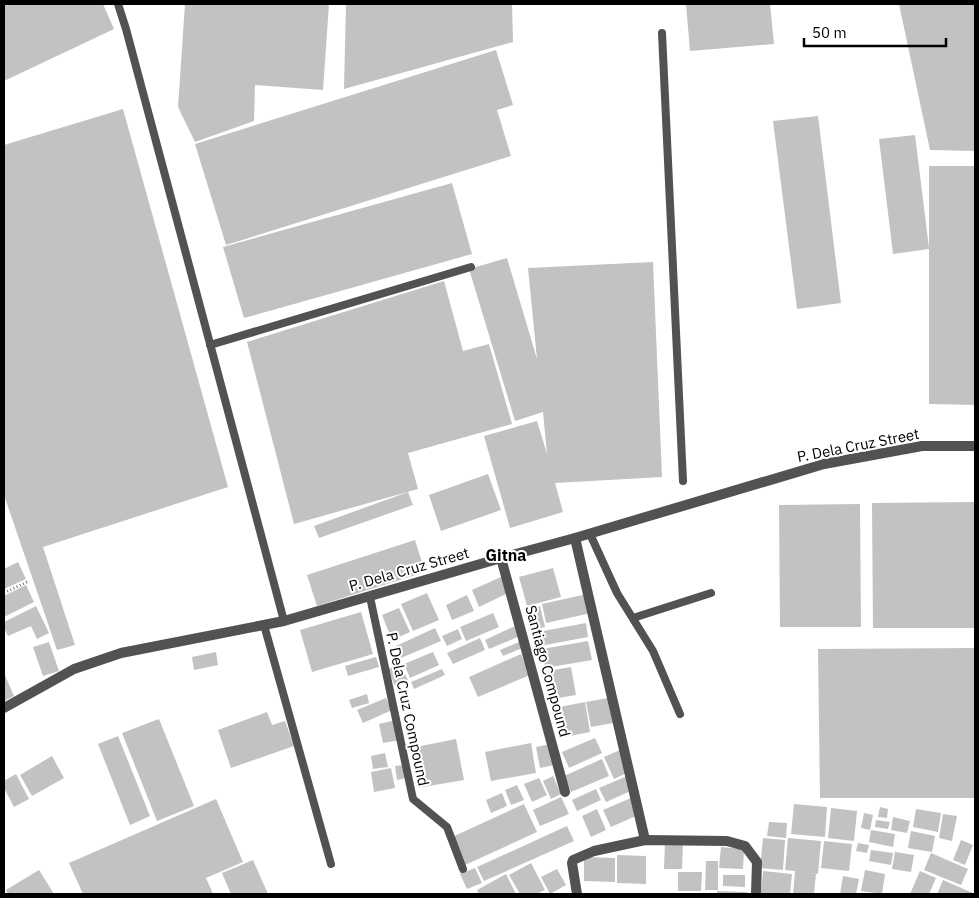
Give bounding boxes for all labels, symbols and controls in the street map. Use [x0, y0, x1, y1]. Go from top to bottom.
scale bar [804, 15, 946, 47]
text: 50 m [812, 23, 847, 42]
street label: P. Dela Cruz Street [795, 424, 921, 466]
street label: P. Dela Cruz Street [347, 543, 471, 595]
district label: Gitna [486, 545, 526, 565]
street label: Santiago Compound [521, 603, 575, 739]
street label: P. Dela Cruz Compound [382, 630, 434, 788]

